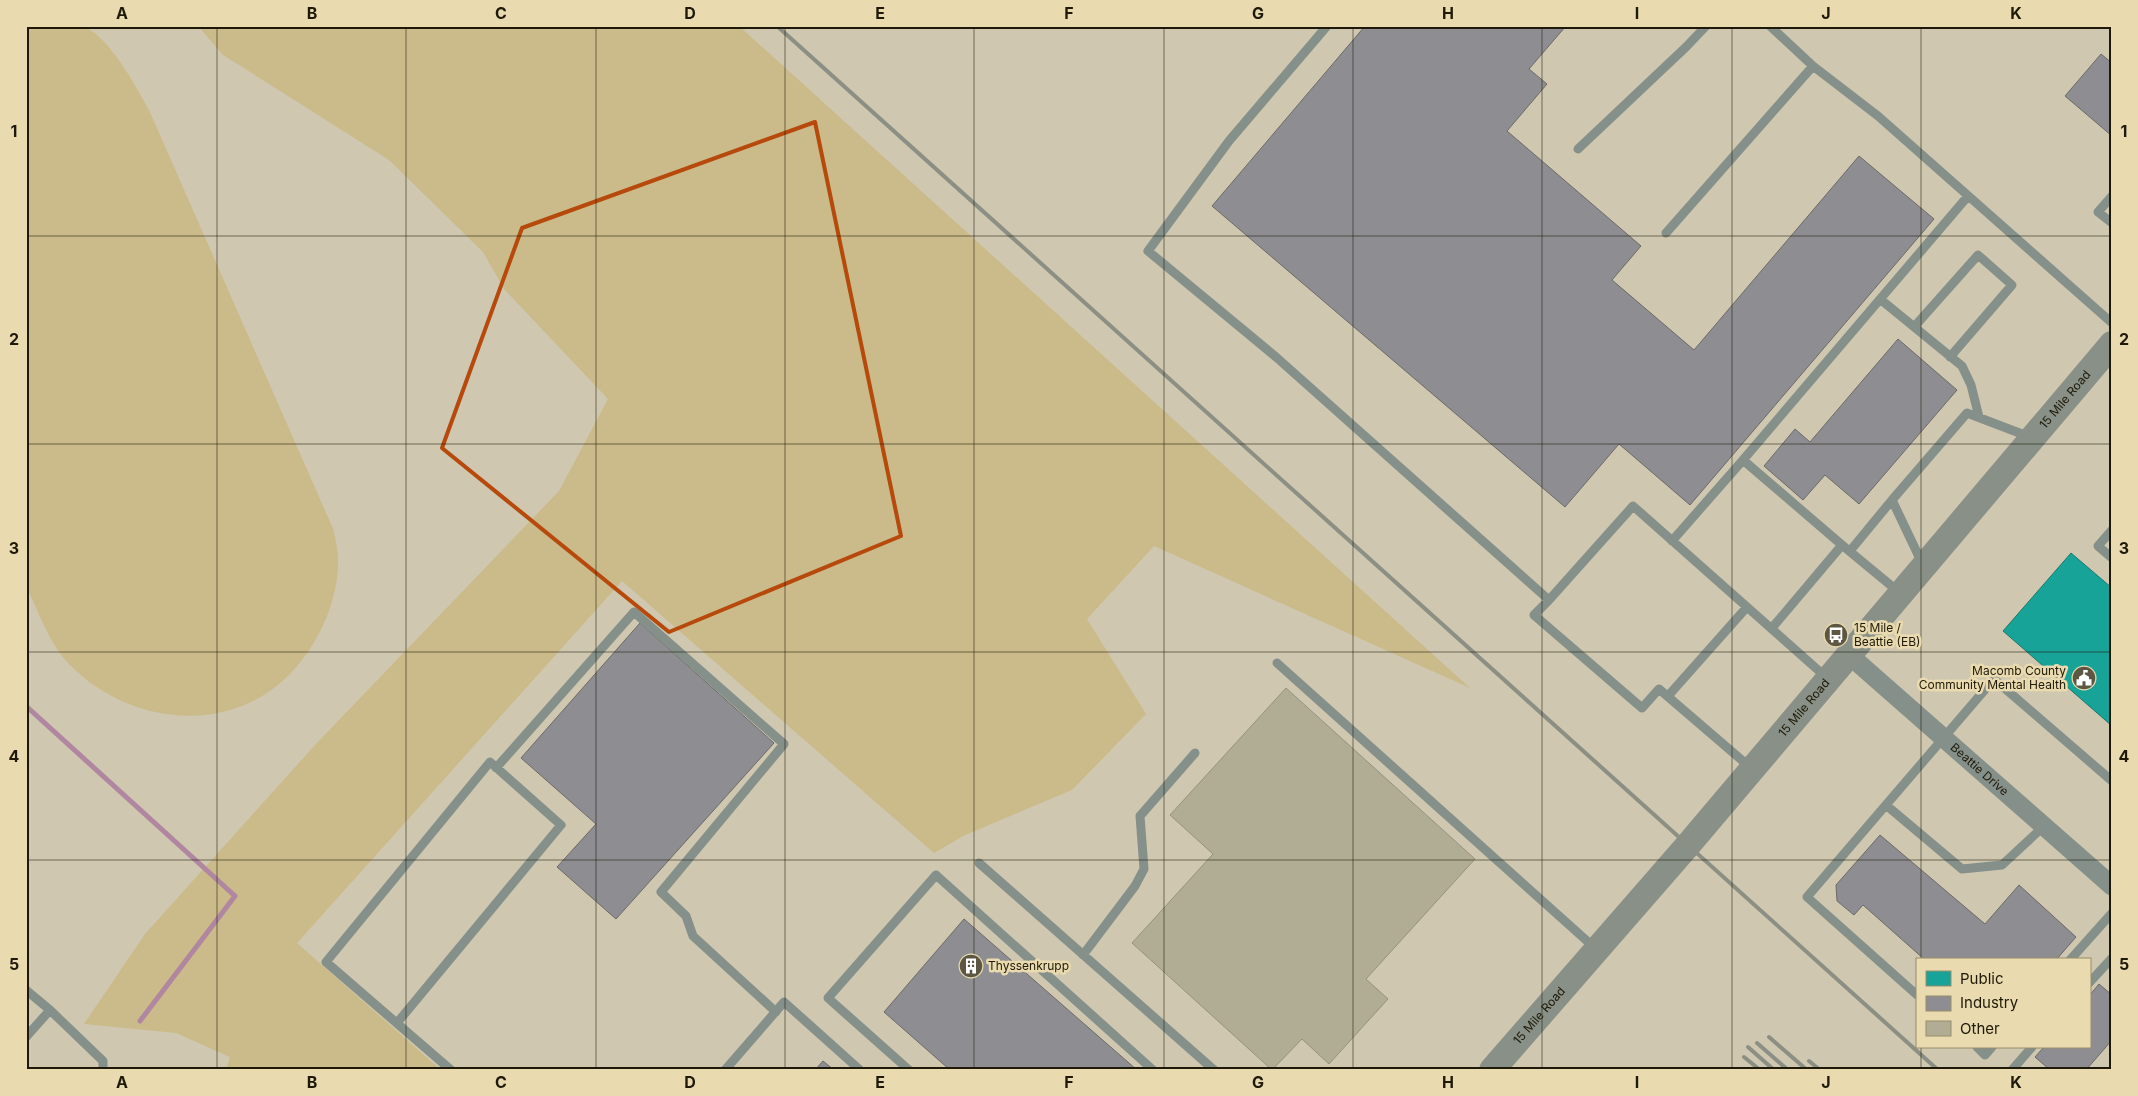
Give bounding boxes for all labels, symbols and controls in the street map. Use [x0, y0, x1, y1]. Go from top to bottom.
text: A [116, 3, 128, 23]
text: B [307, 3, 317, 23]
text: C [495, 3, 507, 23]
text: D [684, 3, 696, 23]
text: E [875, 3, 885, 23]
text: F [1064, 3, 1074, 23]
text: G [1252, 3, 1264, 23]
text: H [1442, 3, 1454, 23]
text: I [1635, 3, 1639, 23]
text: J [1821, 3, 1831, 23]
text: K [2010, 3, 2022, 23]
text: 1 [11, 121, 17, 141]
text: 1 [2121, 121, 2127, 141]
text: 2 [9, 329, 19, 349]
text: 2 [2119, 329, 2129, 349]
street label: 15 Mile Road [2036, 367, 2093, 431]
text: 3 [9, 538, 19, 558]
text: 3 [2119, 538, 2129, 558]
place label: 15 Mile / Beattie (EB) [1854, 620, 1920, 649]
bus stop icon: 15 Mile / Beattie (EB) [1823, 622, 1849, 648]
place label: Macomb County Community Mental Health [1919, 663, 2066, 692]
public building icon: Macomb County Community Mental Health [2071, 665, 2097, 691]
street label: 15 Mile Road [1775, 675, 1832, 740]
street label: Beattie Drive [1948, 740, 2012, 799]
text: 4 [9, 746, 20, 766]
text: 4 [2119, 746, 2130, 766]
building icon: Thyssenkrupp [958, 953, 984, 979]
text: 5 [9, 954, 19, 974]
text: 5 [2119, 954, 2129, 974]
place label: Thyssenkrupp [988, 958, 1069, 973]
legend [1916, 958, 2090, 1048]
text: Public [1960, 969, 2003, 988]
street label: 15 Mile Road [1510, 983, 1568, 1047]
text: Industry [1960, 993, 2019, 1012]
text: Other [1960, 1019, 2000, 1038]
text: A [116, 1072, 128, 1092]
text: B [307, 1072, 317, 1092]
text: C [495, 1072, 507, 1092]
text: D [684, 1072, 696, 1092]
text: E [875, 1072, 885, 1092]
text: F [1064, 1072, 1074, 1092]
text: G [1252, 1072, 1264, 1092]
text: H [1442, 1072, 1454, 1092]
text: I [1635, 1072, 1639, 1092]
text: J [1821, 1072, 1831, 1092]
text: K [2010, 1072, 2022, 1092]

